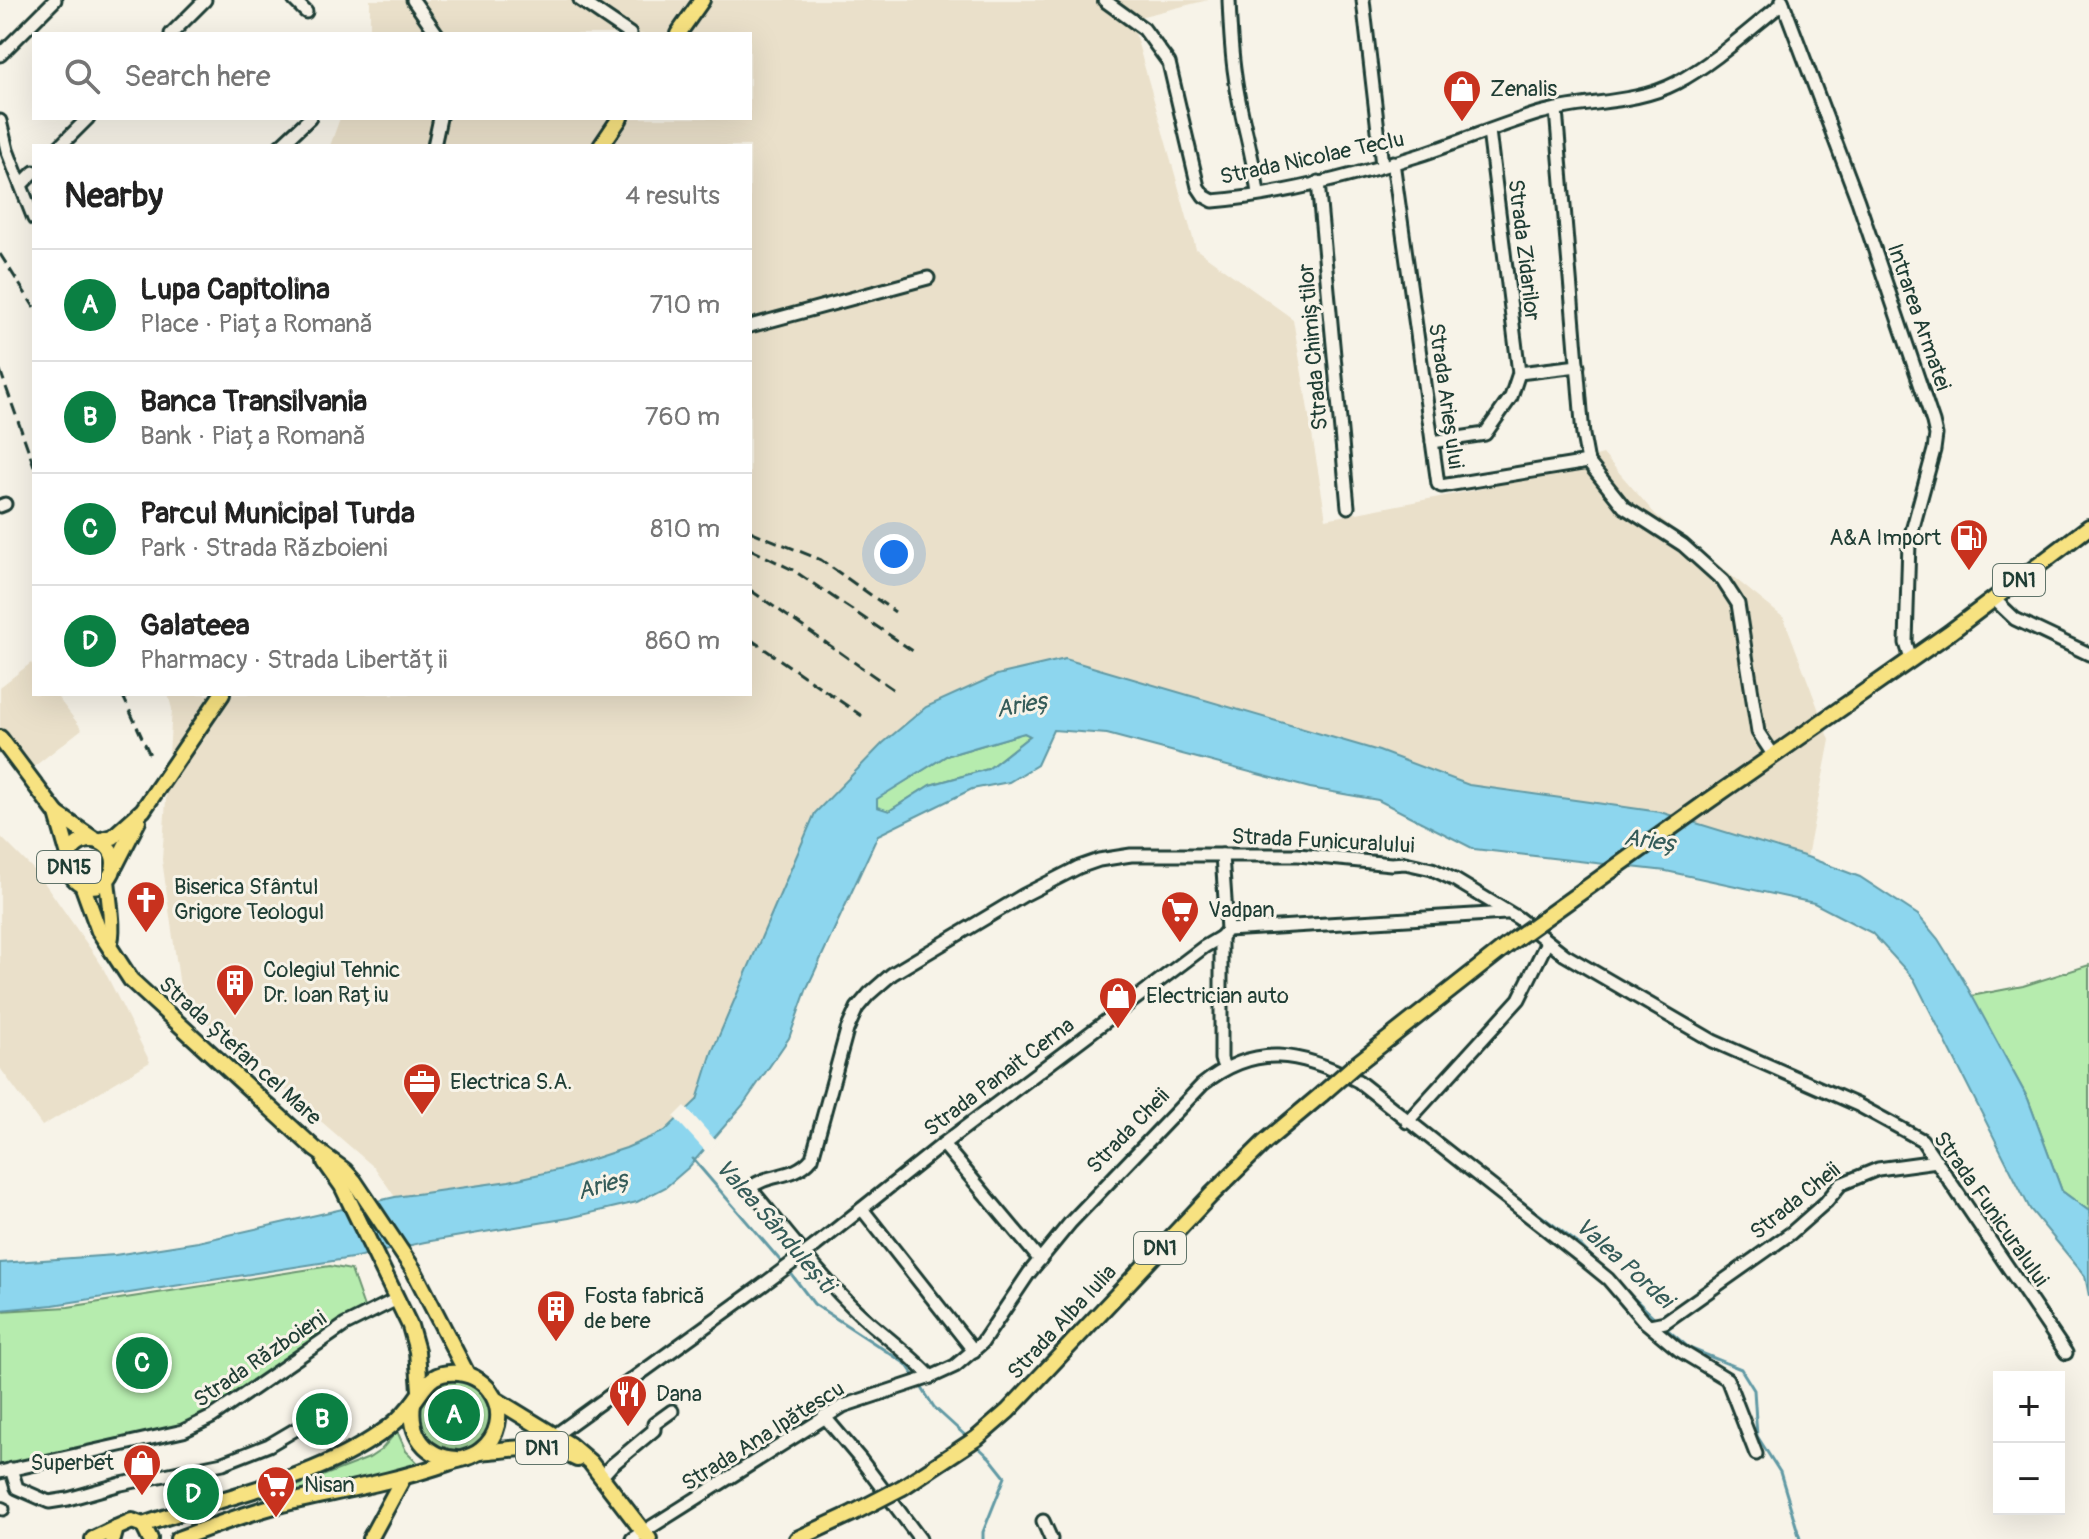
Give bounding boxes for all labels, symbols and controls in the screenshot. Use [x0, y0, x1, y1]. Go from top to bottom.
search box [32, 32, 752, 120]
icon: search [60, 54, 104, 98]
text: Search here [124, 58, 271, 95]
shop icon: Zenalis [1441, 68, 1483, 123]
place label: Zenalis [1490, 75, 1557, 103]
street label: Strada Nicolae Teclu [1217, 125, 1407, 191]
text: Nearby [64, 175, 163, 218]
street label: Strada Zidarilor [1501, 178, 1547, 322]
text: 4 results [625, 180, 720, 212]
street label: Intrarea Armatei [1881, 240, 1957, 394]
street label: Strada Chimiștilor [1292, 262, 1334, 432]
text: Lupa Capitolina [140, 271, 330, 308]
text: A [82, 289, 98, 321]
text: 710 m [650, 289, 720, 321]
text: Place · Piața Romană [140, 308, 374, 340]
street label: Strada Arieșului [1422, 321, 1470, 471]
text: Banca Transilvania [140, 383, 367, 420]
text: B [83, 401, 97, 433]
text: 760 m [645, 401, 720, 433]
text: Bank · Piața Romană [140, 420, 366, 452]
text: Parcul Municipal Turda [140, 495, 415, 532]
text: C [82, 513, 98, 545]
text: 810 m [650, 513, 720, 545]
fuel station icon: A&A Import [1948, 517, 1990, 572]
place label: A&A Import [1829, 524, 1941, 552]
text: Park · Strada Războieni [140, 532, 388, 564]
your location [874, 534, 914, 574]
road number: DN1 [1993, 564, 2045, 596]
text: Galateea [140, 607, 250, 644]
text: D [82, 625, 98, 657]
text: 860 m [645, 625, 720, 657]
text: Pharmacy · Strada Libertății [140, 644, 447, 676]
water label: Arieș [994, 686, 1052, 724]
street label: Strada Funicuralului [1231, 822, 1415, 860]
water label: Arieș [1622, 823, 1680, 859]
road number: DN15 [37, 851, 101, 883]
place label: Biserica Sfântul Grigore Teologul [174, 873, 324, 926]
church icon: Biserica Sfântul Grigore Teologul [125, 879, 167, 934]
supermarket icon: Vadpan [1159, 889, 1201, 944]
place label: Vadpan [1208, 896, 1275, 924]
place label: Colegiul Tehnic Dr. Ioan Rațiu [263, 956, 400, 1009]
building icon: Colegiul Tehnic Dr. Ioan Rațiu [214, 962, 256, 1017]
street label: Strada Ștefan cel Mare [153, 970, 327, 1132]
shop icon: Electrician auto [1097, 975, 1139, 1030]
place label: Electrician auto [1146, 982, 1289, 1010]
street label: Strada Panait Cerna [918, 1011, 1080, 1143]
office icon: Electrica S.A. [401, 1061, 443, 1116]
place label: Electrica S.A. [450, 1068, 572, 1096]
street label: Strada Cheii [1080, 1082, 1176, 1180]
street label: Strada Funicuralului [1927, 1126, 2055, 1292]
water label: Valea Sândulești [709, 1153, 843, 1302]
street label: Strada Cheii [1744, 1156, 1846, 1246]
water label: Arieș [574, 1164, 634, 1206]
water label: Valea Pordei [1569, 1211, 1682, 1317]
road number: DN1 [1134, 1232, 1186, 1264]
street label: Strada Alba Iulia [1001, 1258, 1123, 1386]
place label: Fosta fabrică de bere [584, 1282, 705, 1335]
building icon: Fosta fabrică de bere [535, 1288, 577, 1343]
street label: Strada Războieni [188, 1304, 332, 1414]
pin: C [116, 1333, 168, 1393]
map controls [1993, 1371, 2065, 1515]
button: + [1993, 1371, 2065, 1443]
restaurant icon: Dana [607, 1373, 649, 1428]
street label: Strada Ana Ipătescu [676, 1375, 850, 1497]
place label: Dana [656, 1380, 702, 1408]
pin: A [428, 1385, 480, 1445]
pin: B [296, 1389, 348, 1449]
road number: DN1 [516, 1432, 568, 1464]
shop icon: Superbet [121, 1442, 163, 1497]
button: − [1993, 1443, 2065, 1515]
place label: Superbet [31, 1449, 114, 1477]
pin: D [167, 1464, 219, 1524]
supermarket icon: Nisan [255, 1464, 297, 1519]
place label: Nisan [304, 1471, 355, 1499]

